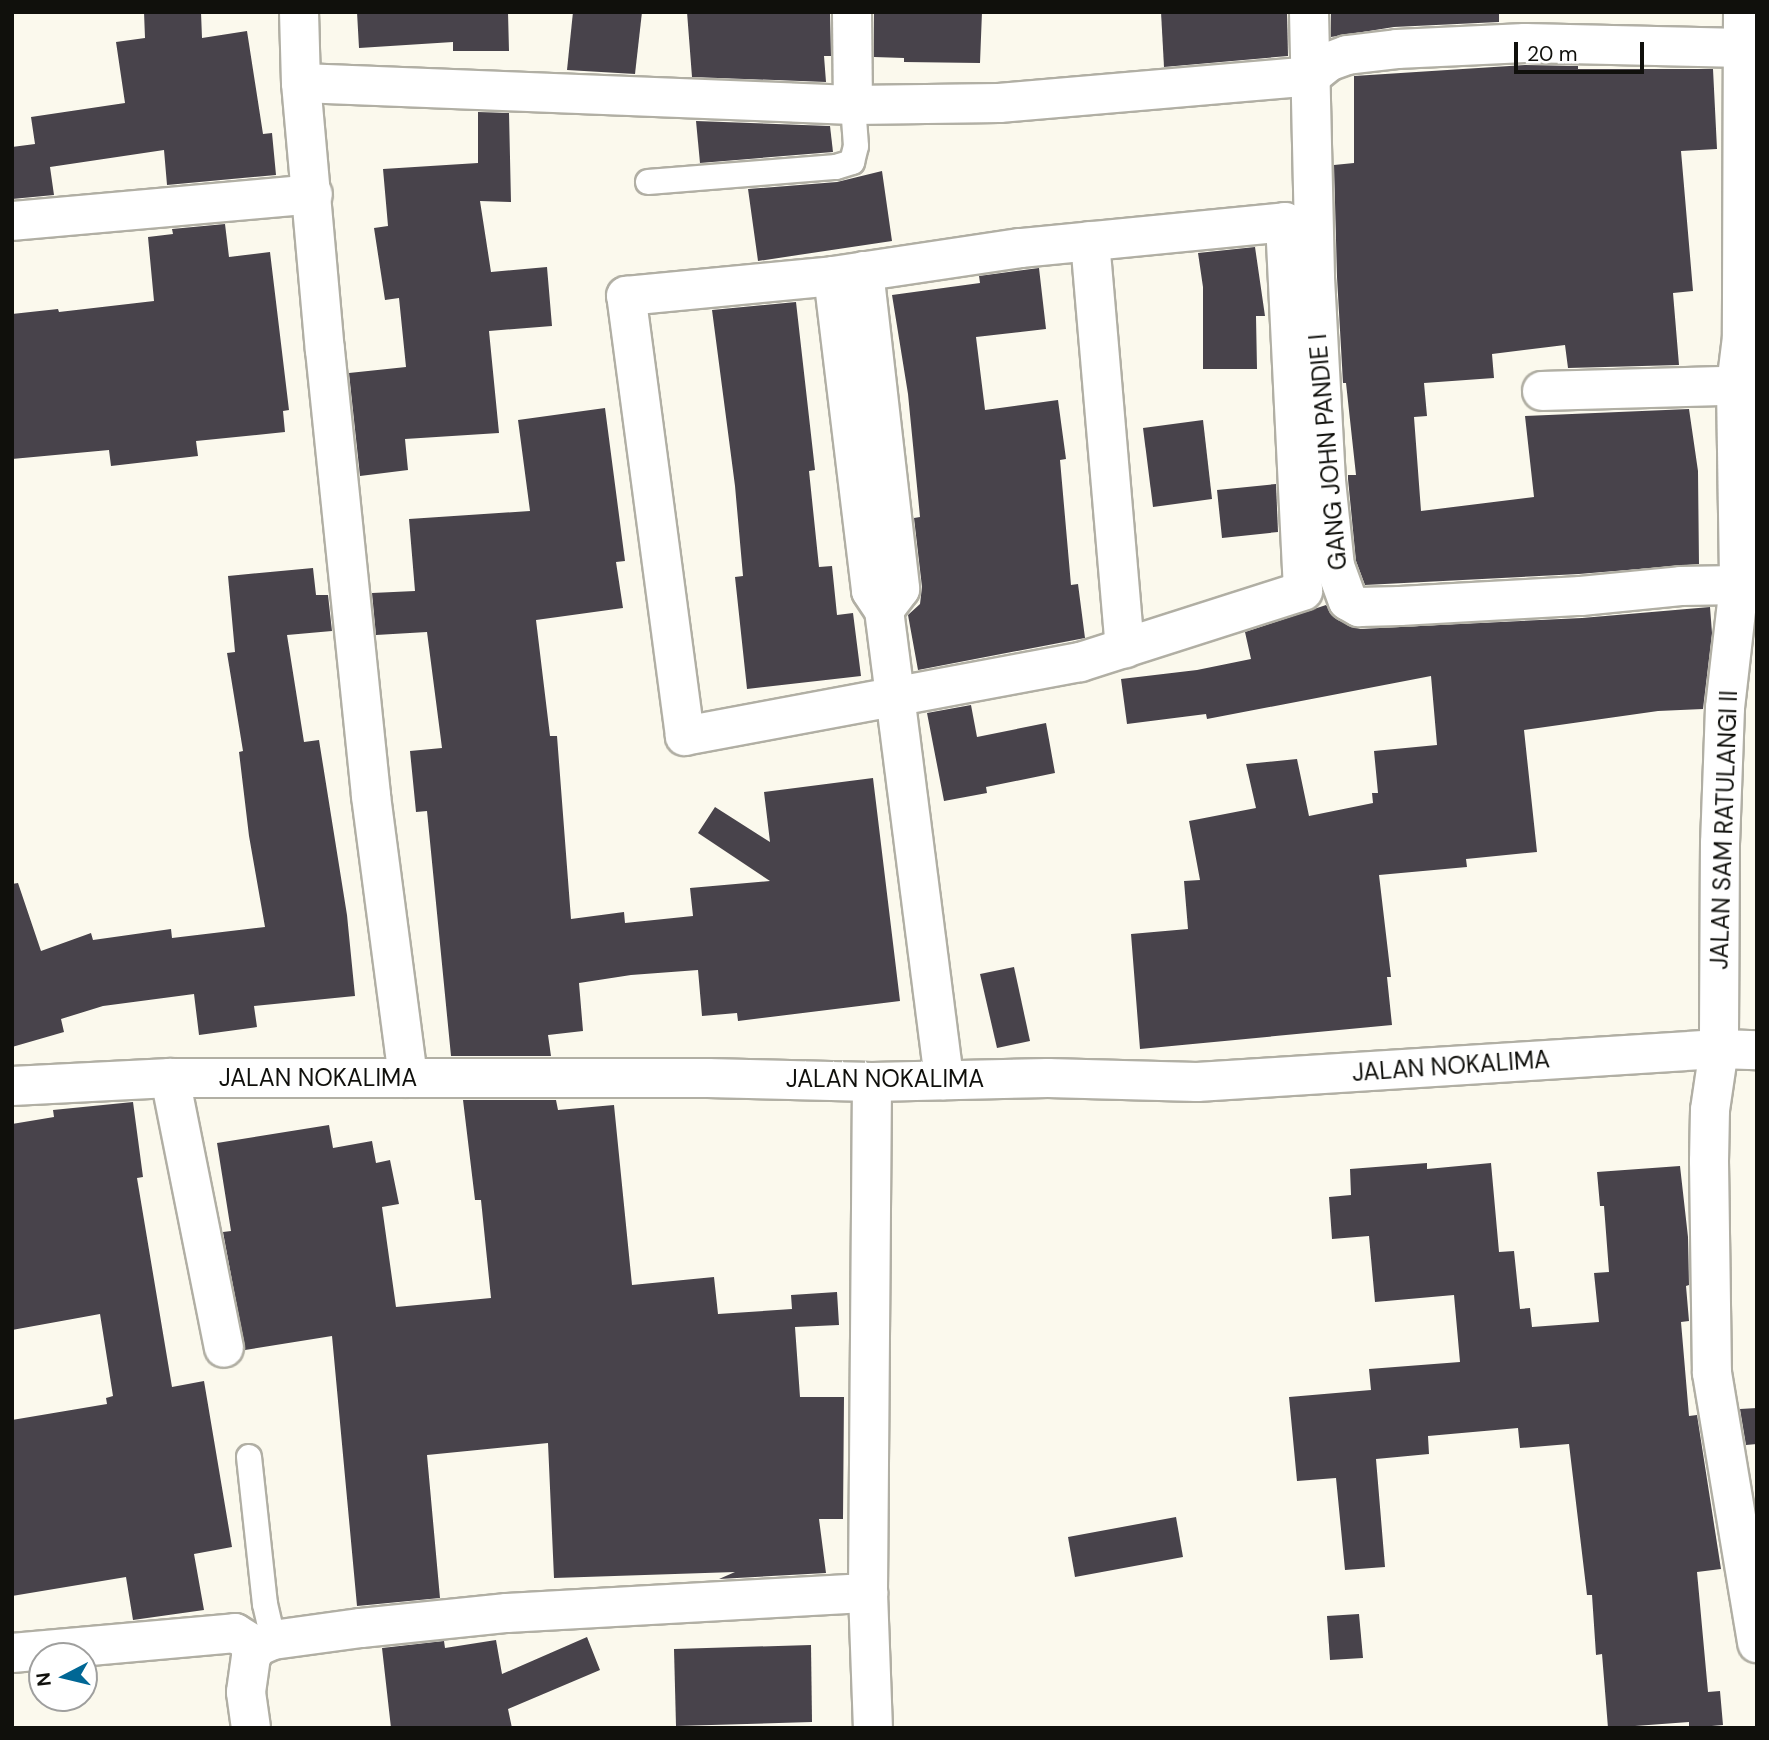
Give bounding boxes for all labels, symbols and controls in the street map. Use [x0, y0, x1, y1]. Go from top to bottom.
scale bar [1517, 28, 1646, 72]
text: 20 m [1527, 40, 1578, 68]
street label: GANG JOHN PANDIE I [1303, 333, 1353, 571]
street label: JALAN SAM RATULANGI II [1705, 690, 1743, 970]
street label: JALAN NOKALIMA [1351, 1045, 1551, 1087]
street label: JALAN NOKALIMA [219, 1064, 417, 1092]
street label: JALAN NOKALIMA [786, 1065, 984, 1093]
north arrow [28, 1642, 98, 1712]
text: N [30, 1671, 57, 1688]

